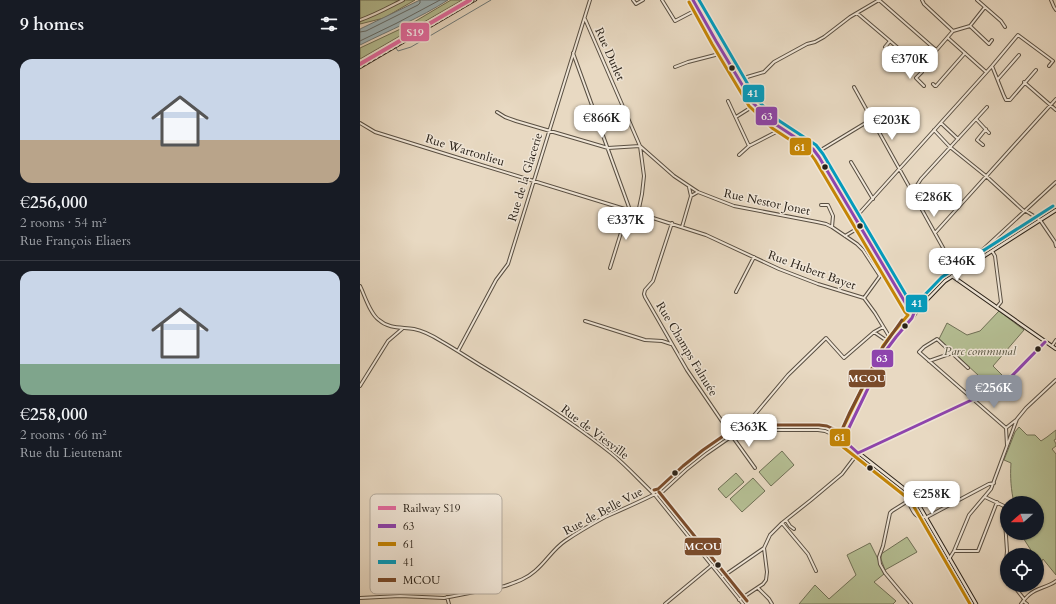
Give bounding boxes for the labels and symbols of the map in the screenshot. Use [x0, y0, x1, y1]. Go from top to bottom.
line badge: S19 [400, 22, 430, 42]
text: S19 [406, 25, 424, 40]
street label: Rue Durlet [591, 25, 629, 83]
pin: €370K [882, 46, 938, 80]
unlabelled marker [727, 63, 737, 73]
line badge: 41 [742, 84, 765, 103]
text: 41 [747, 86, 759, 101]
pin: €866K [574, 105, 630, 139]
line badge: 63 [755, 106, 778, 126]
pin: €203K [864, 107, 920, 141]
text: 63 [761, 109, 773, 124]
street label: Rue Wartonlieu [423, 130, 507, 170]
street label: Rue de la Glacerie [504, 131, 546, 223]
line badge: 61 [789, 137, 812, 156]
text: 61 [794, 140, 806, 155]
unlabelled marker [820, 162, 830, 172]
pin: €286K [906, 184, 962, 218]
street label: Rue Nestor Jonet [722, 185, 812, 219]
pin: €337K [598, 207, 654, 241]
unlabelled marker [855, 221, 865, 231]
street label: Rue Hubert Bayet [766, 247, 858, 293]
pin: €346K [929, 248, 985, 282]
line badge: 41 [905, 294, 928, 313]
text: 41 [911, 296, 923, 311]
street label: Rue Champs Falnuée [652, 299, 722, 399]
unlabelled marker [900, 321, 910, 331]
park label: Parc communal [944, 343, 1017, 359]
unlabelled marker [1033, 344, 1043, 354]
line badge: 63 [871, 349, 894, 368]
text: 63 [876, 351, 888, 366]
line badge: MCOU [848, 369, 886, 388]
text: MCOU [848, 371, 886, 386]
pin: €256K [966, 375, 1022, 409]
street label: Rue de Viesville [558, 401, 632, 463]
pin: €363K [721, 414, 777, 448]
line badge: 61 [829, 428, 851, 447]
text: 61 [834, 430, 846, 445]
unlabelled marker [865, 463, 875, 473]
unlabelled marker [670, 468, 680, 478]
pin: €258K [904, 481, 960, 515]
street label: Rue de Belle Vue [560, 483, 646, 539]
legend [370, 494, 502, 594]
north arrow [1000, 496, 1044, 540]
text: Railway S19 [403, 501, 461, 516]
text: 63 [403, 519, 415, 534]
text: 61 [403, 537, 414, 552]
line badge: MCOU [684, 537, 722, 556]
text: MCOU [684, 539, 722, 554]
text: 41 [403, 555, 414, 570]
unlabelled marker [713, 560, 723, 570]
text: MCOU [403, 573, 440, 588]

